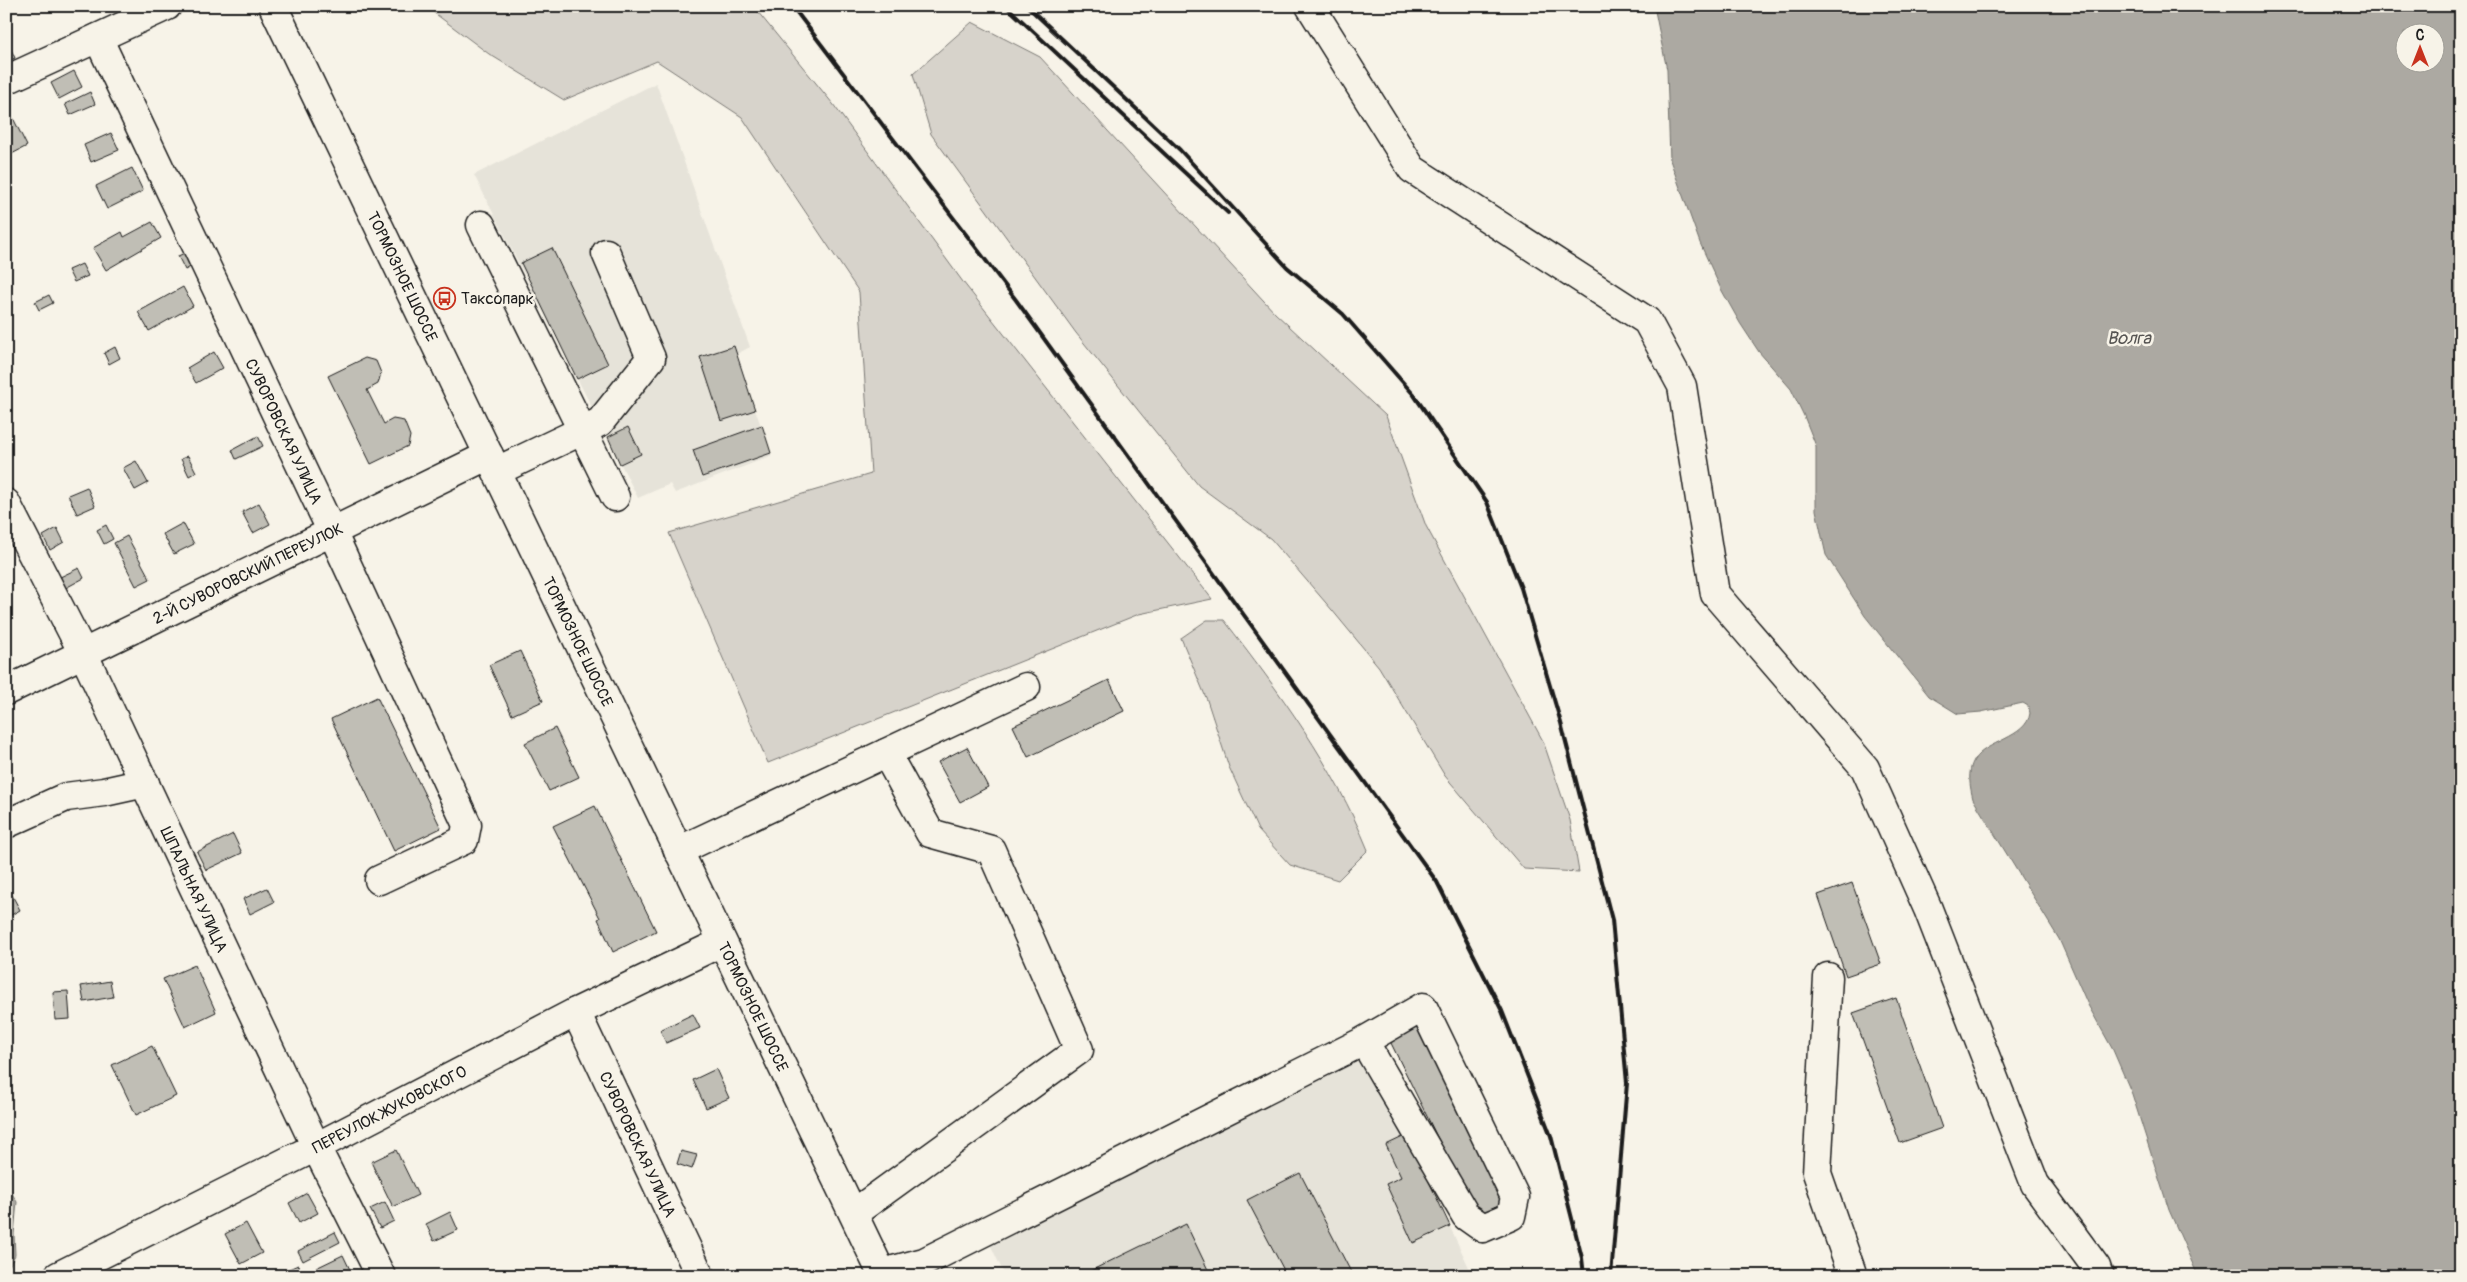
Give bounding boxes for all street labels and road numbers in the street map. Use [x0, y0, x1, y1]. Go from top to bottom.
street label: ТОРМОЗНОЕ ШОССЕ [362, 209, 442, 345]
street label: СУВОРОВСКАЯ УЛИЦА [240, 356, 326, 508]
street label: 2-Й СУВОРОВСКИЙ ПЕРЕУЛОК [150, 519, 347, 629]
street label: ТОРМОЗНОЕ ШОССЕ [538, 574, 617, 710]
street label: ШПАЛЬНАЯ УЛИЦА [156, 824, 232, 956]
street label: ТОРМОЗНОЕ ШОССЕ [713, 939, 792, 1075]
street label: ПЕРЕУЛОК ЖУКОВСКОГО [309, 1062, 470, 1158]
street label: СУВОРОВСКАЯ УЛИЦА [594, 1068, 680, 1221]

